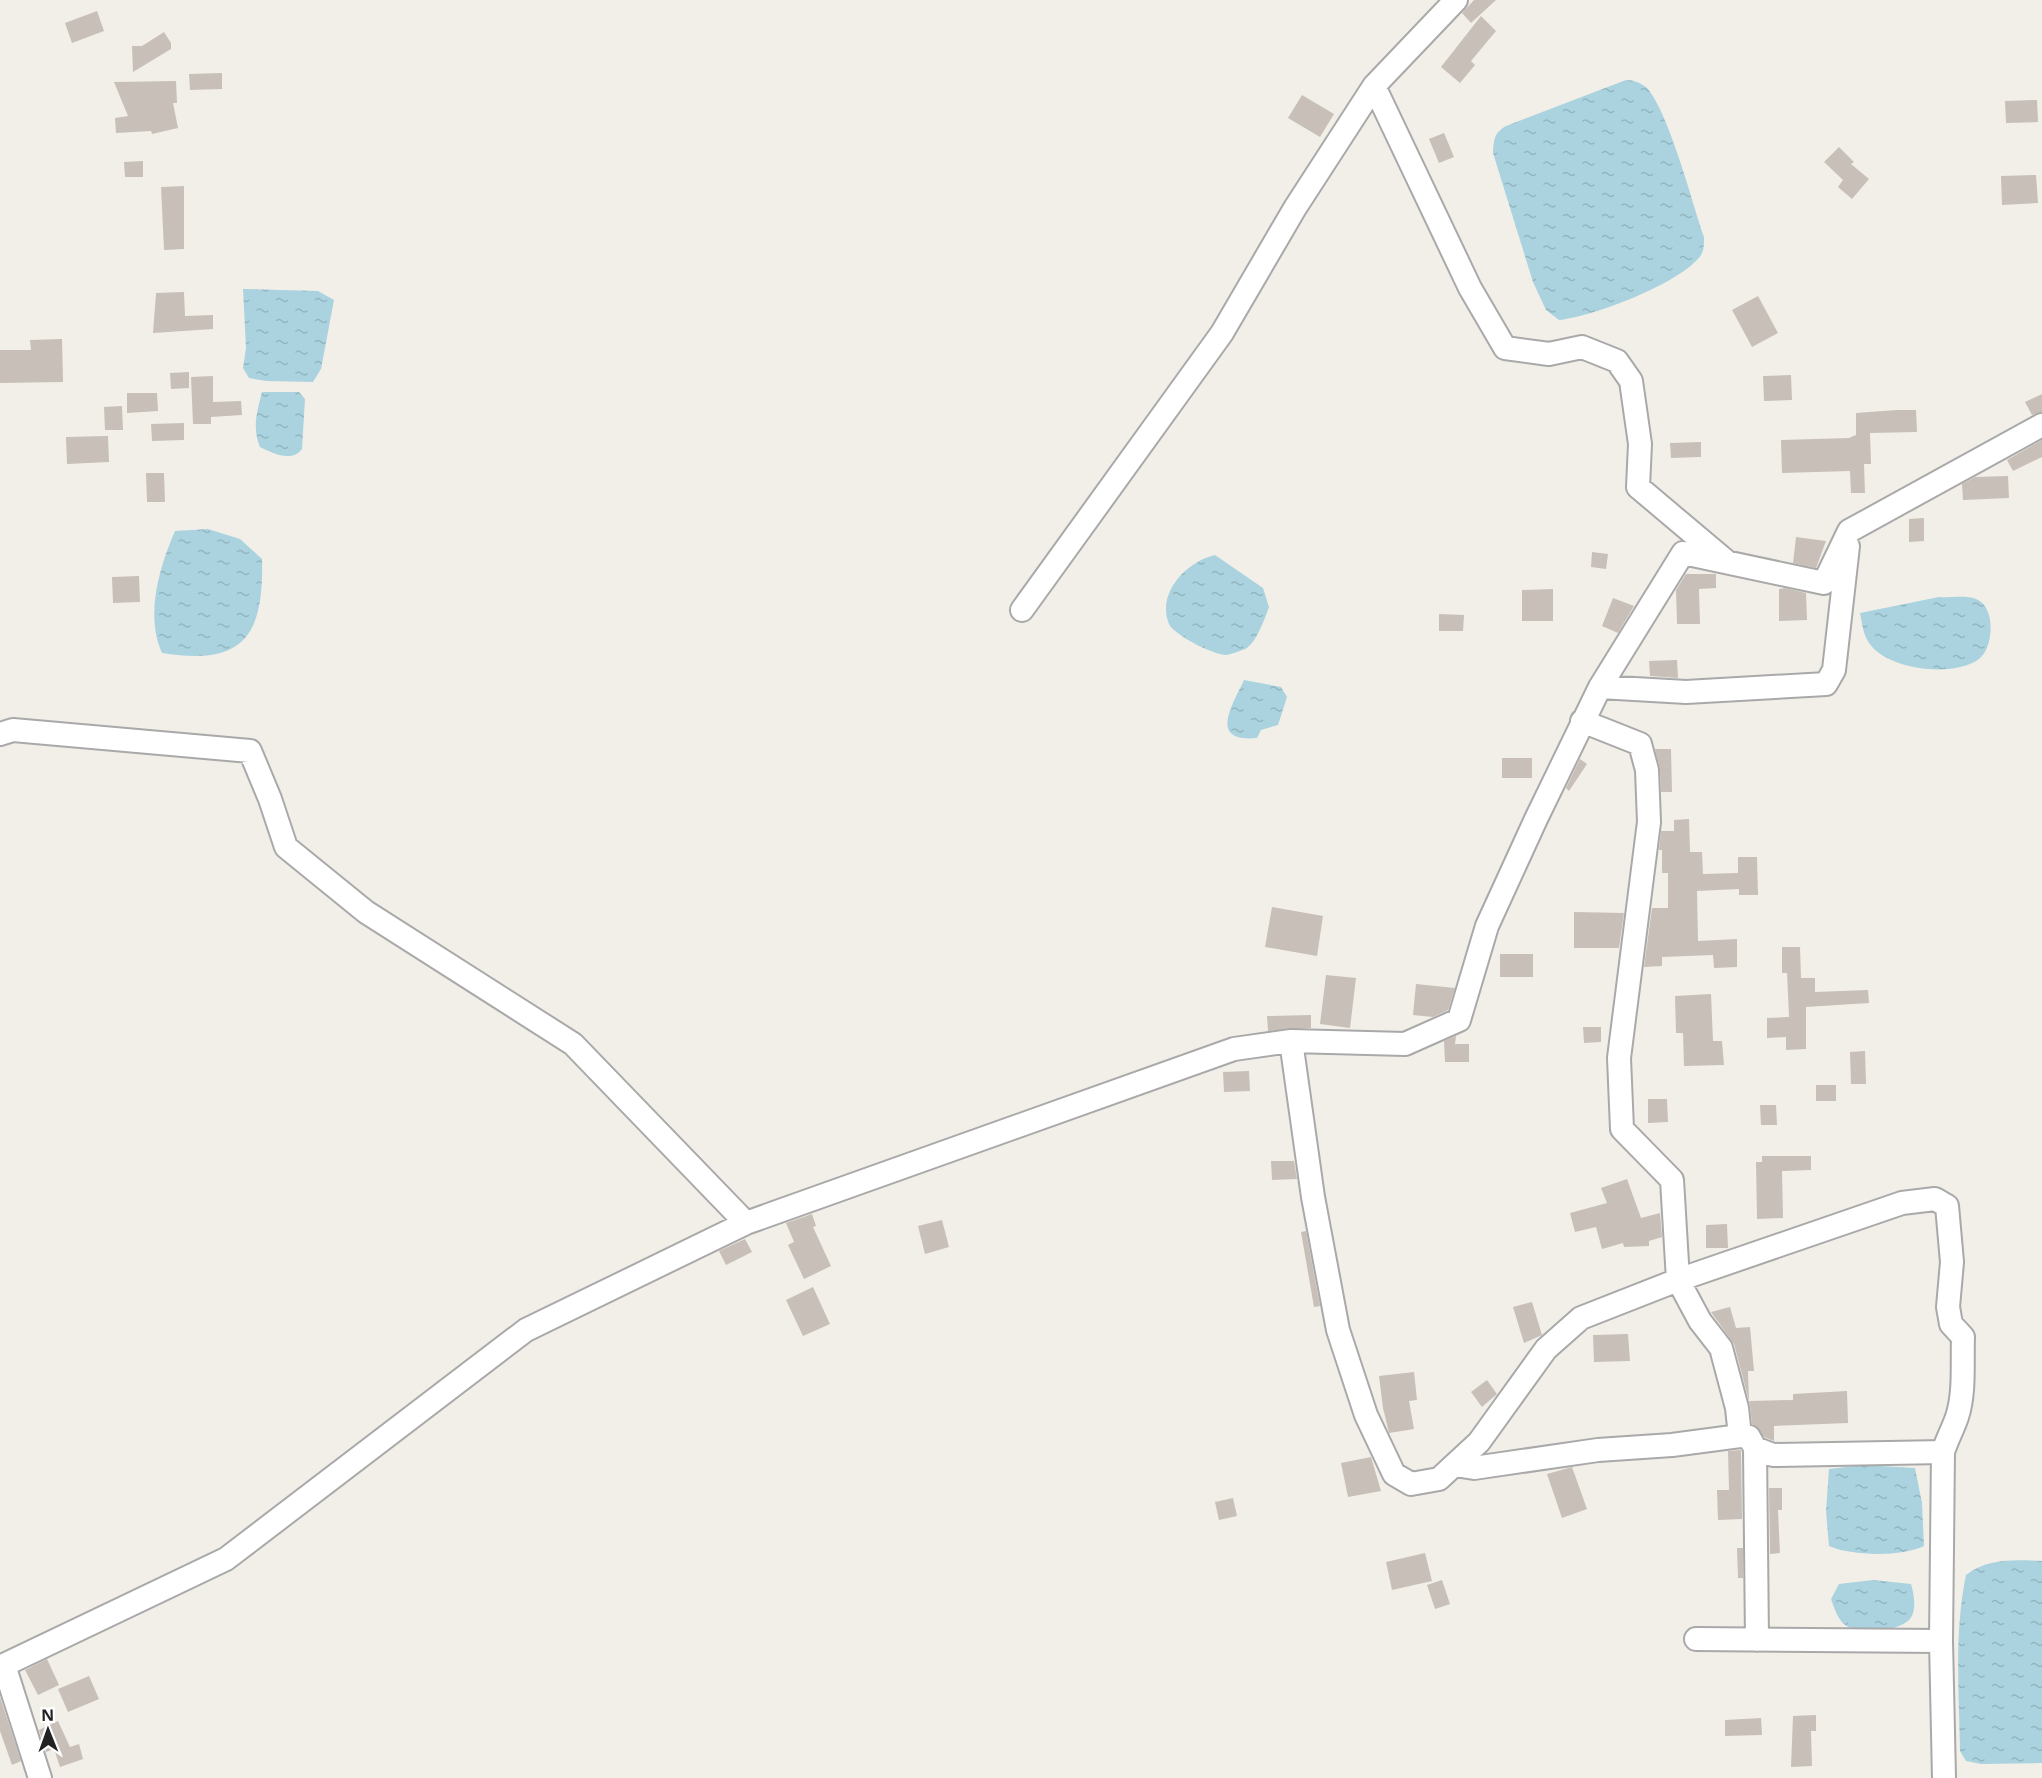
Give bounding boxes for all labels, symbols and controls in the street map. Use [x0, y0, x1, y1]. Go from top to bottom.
north arrow [18, 1700, 78, 1760]
text: N [41, 1704, 54, 1726]

